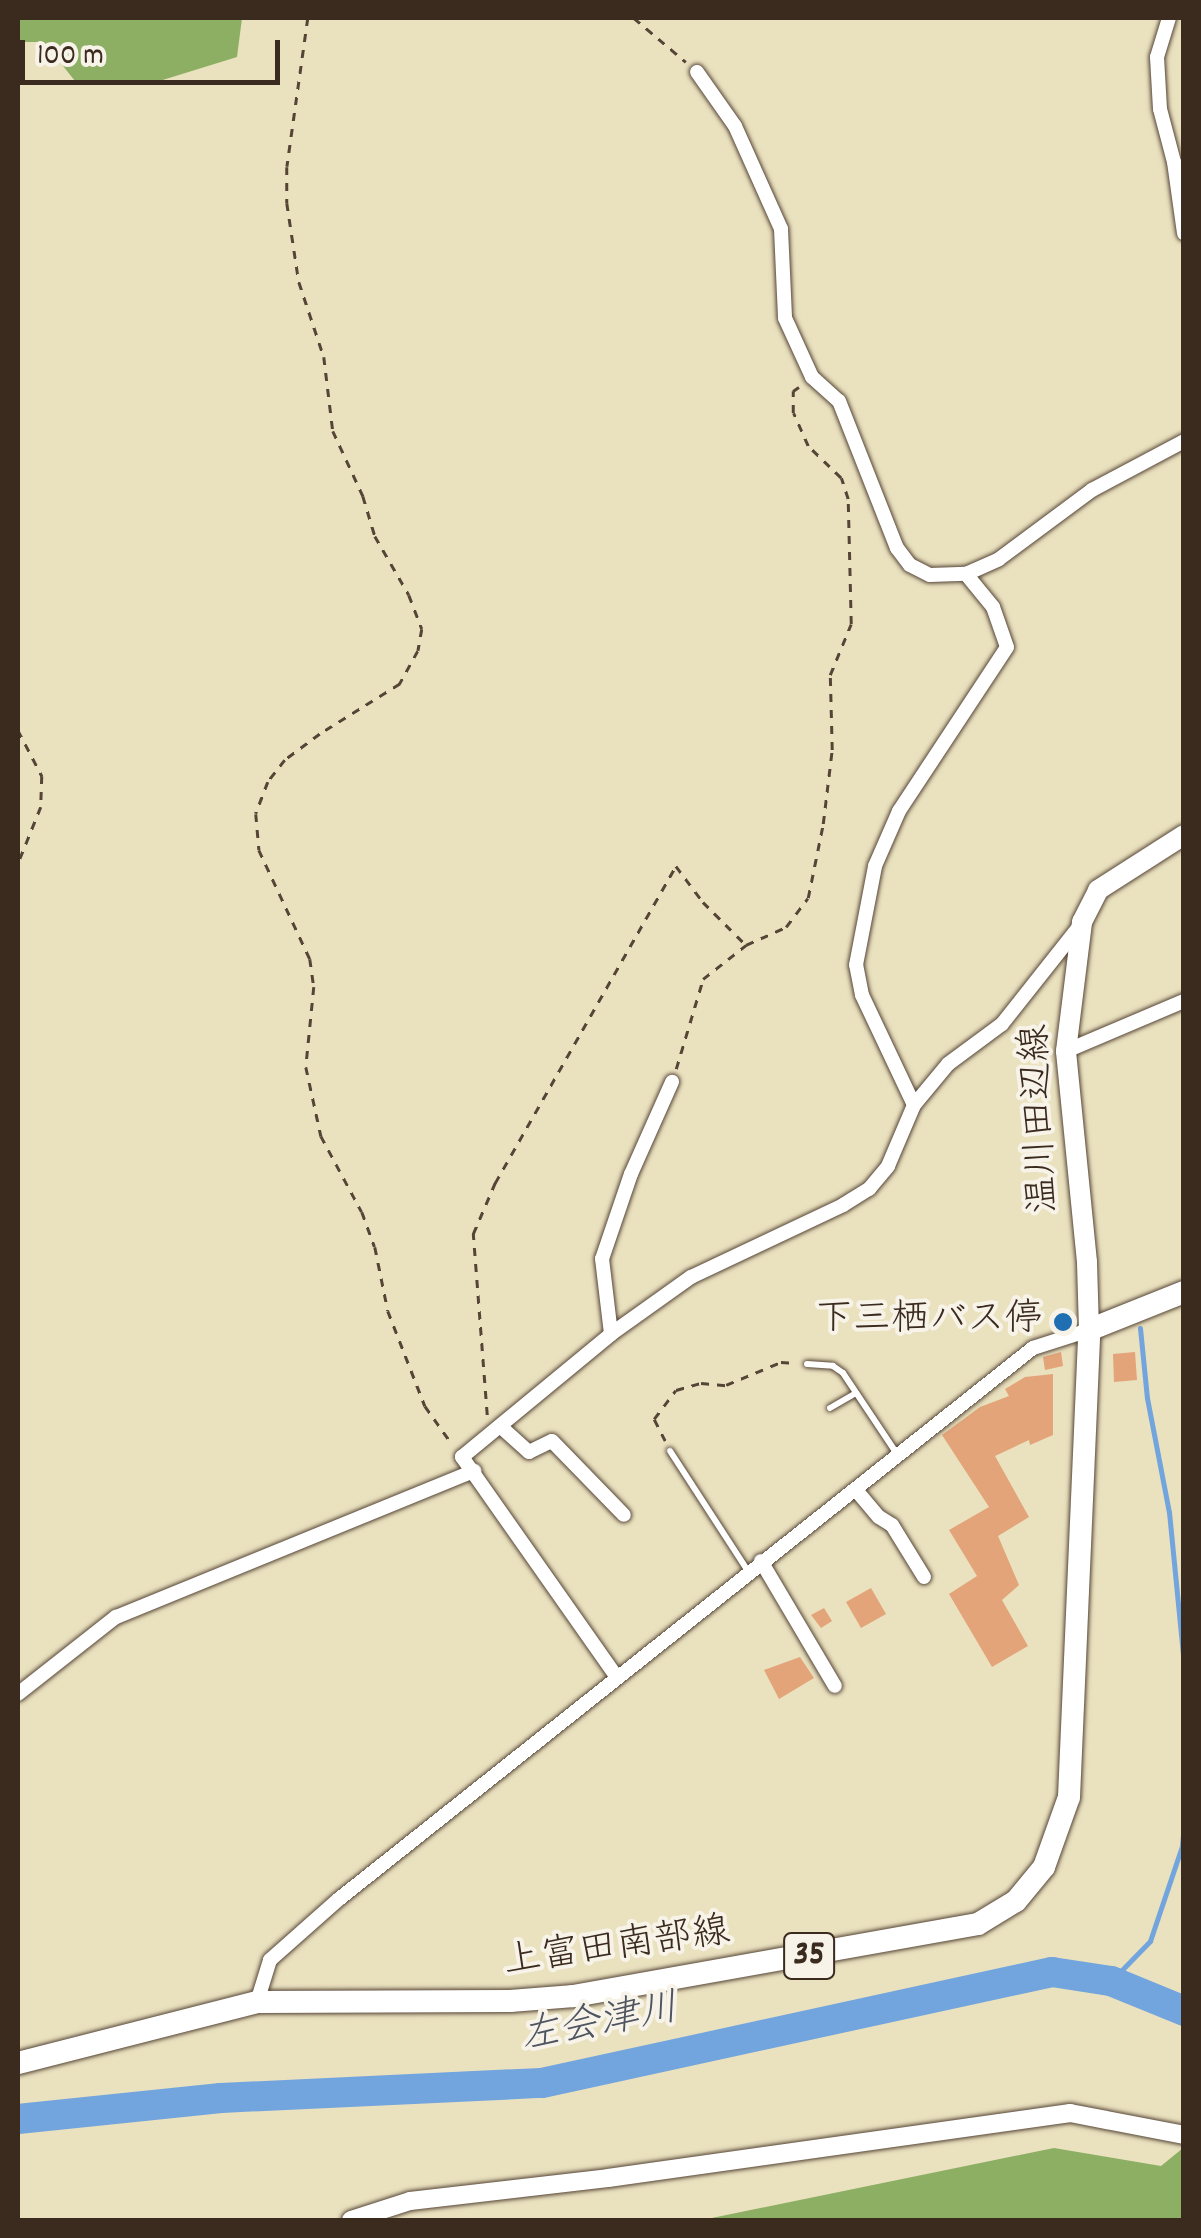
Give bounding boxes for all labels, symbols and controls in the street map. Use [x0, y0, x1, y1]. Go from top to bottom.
scale bar [25, 20, 285, 82]
text: 100 m [37, 36, 104, 79]
street label: 温川田辺線 [1014, 1023, 1070, 1215]
place label: 下三栖バス停 [815, 1299, 1043, 1345]
marker: 下三栖バス停 [1052, 1311, 1074, 1333]
street label: 上富田南部線 [501, 1911, 733, 1987]
road number: 35 [782, 1926, 836, 1986]
water label: 左会津川 [517, 1987, 683, 2065]

